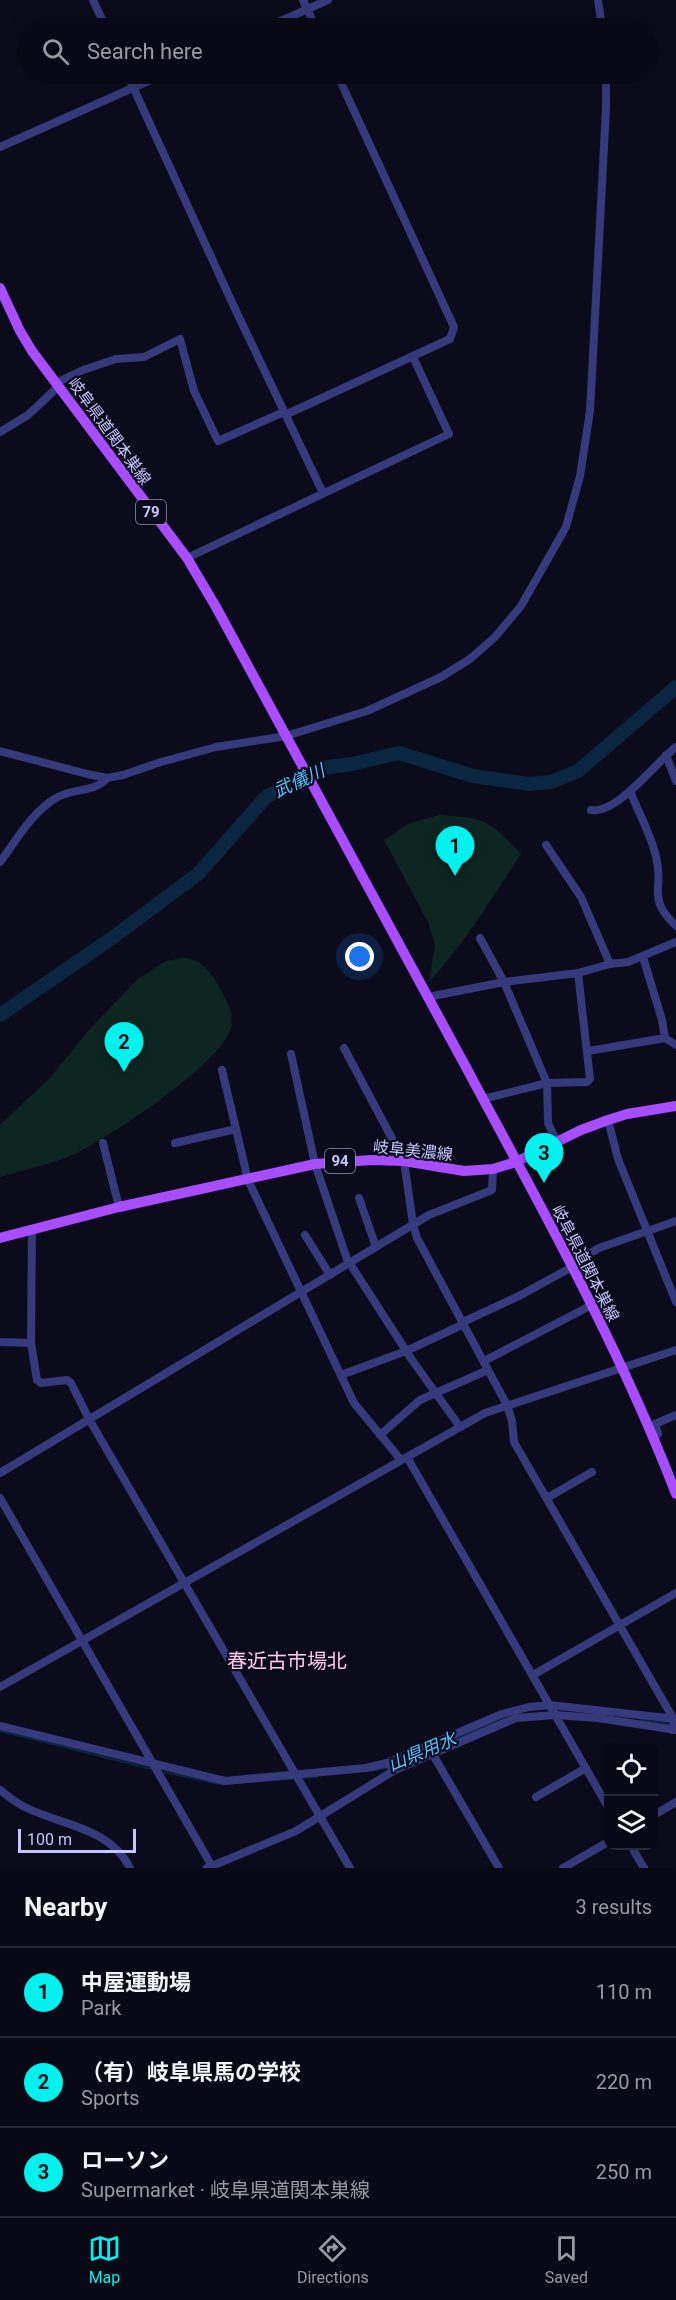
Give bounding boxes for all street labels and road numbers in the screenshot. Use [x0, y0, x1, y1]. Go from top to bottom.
street label: 岐阜県道関本巣線 [64, 374, 155, 489]
road number: 79 [136, 500, 166, 524]
street label: 岐阜美濃線 [372, 1137, 454, 1164]
road number: 94 [325, 1149, 355, 1173]
street label: 岐阜県道関本巣線 [548, 1202, 623, 1325]

